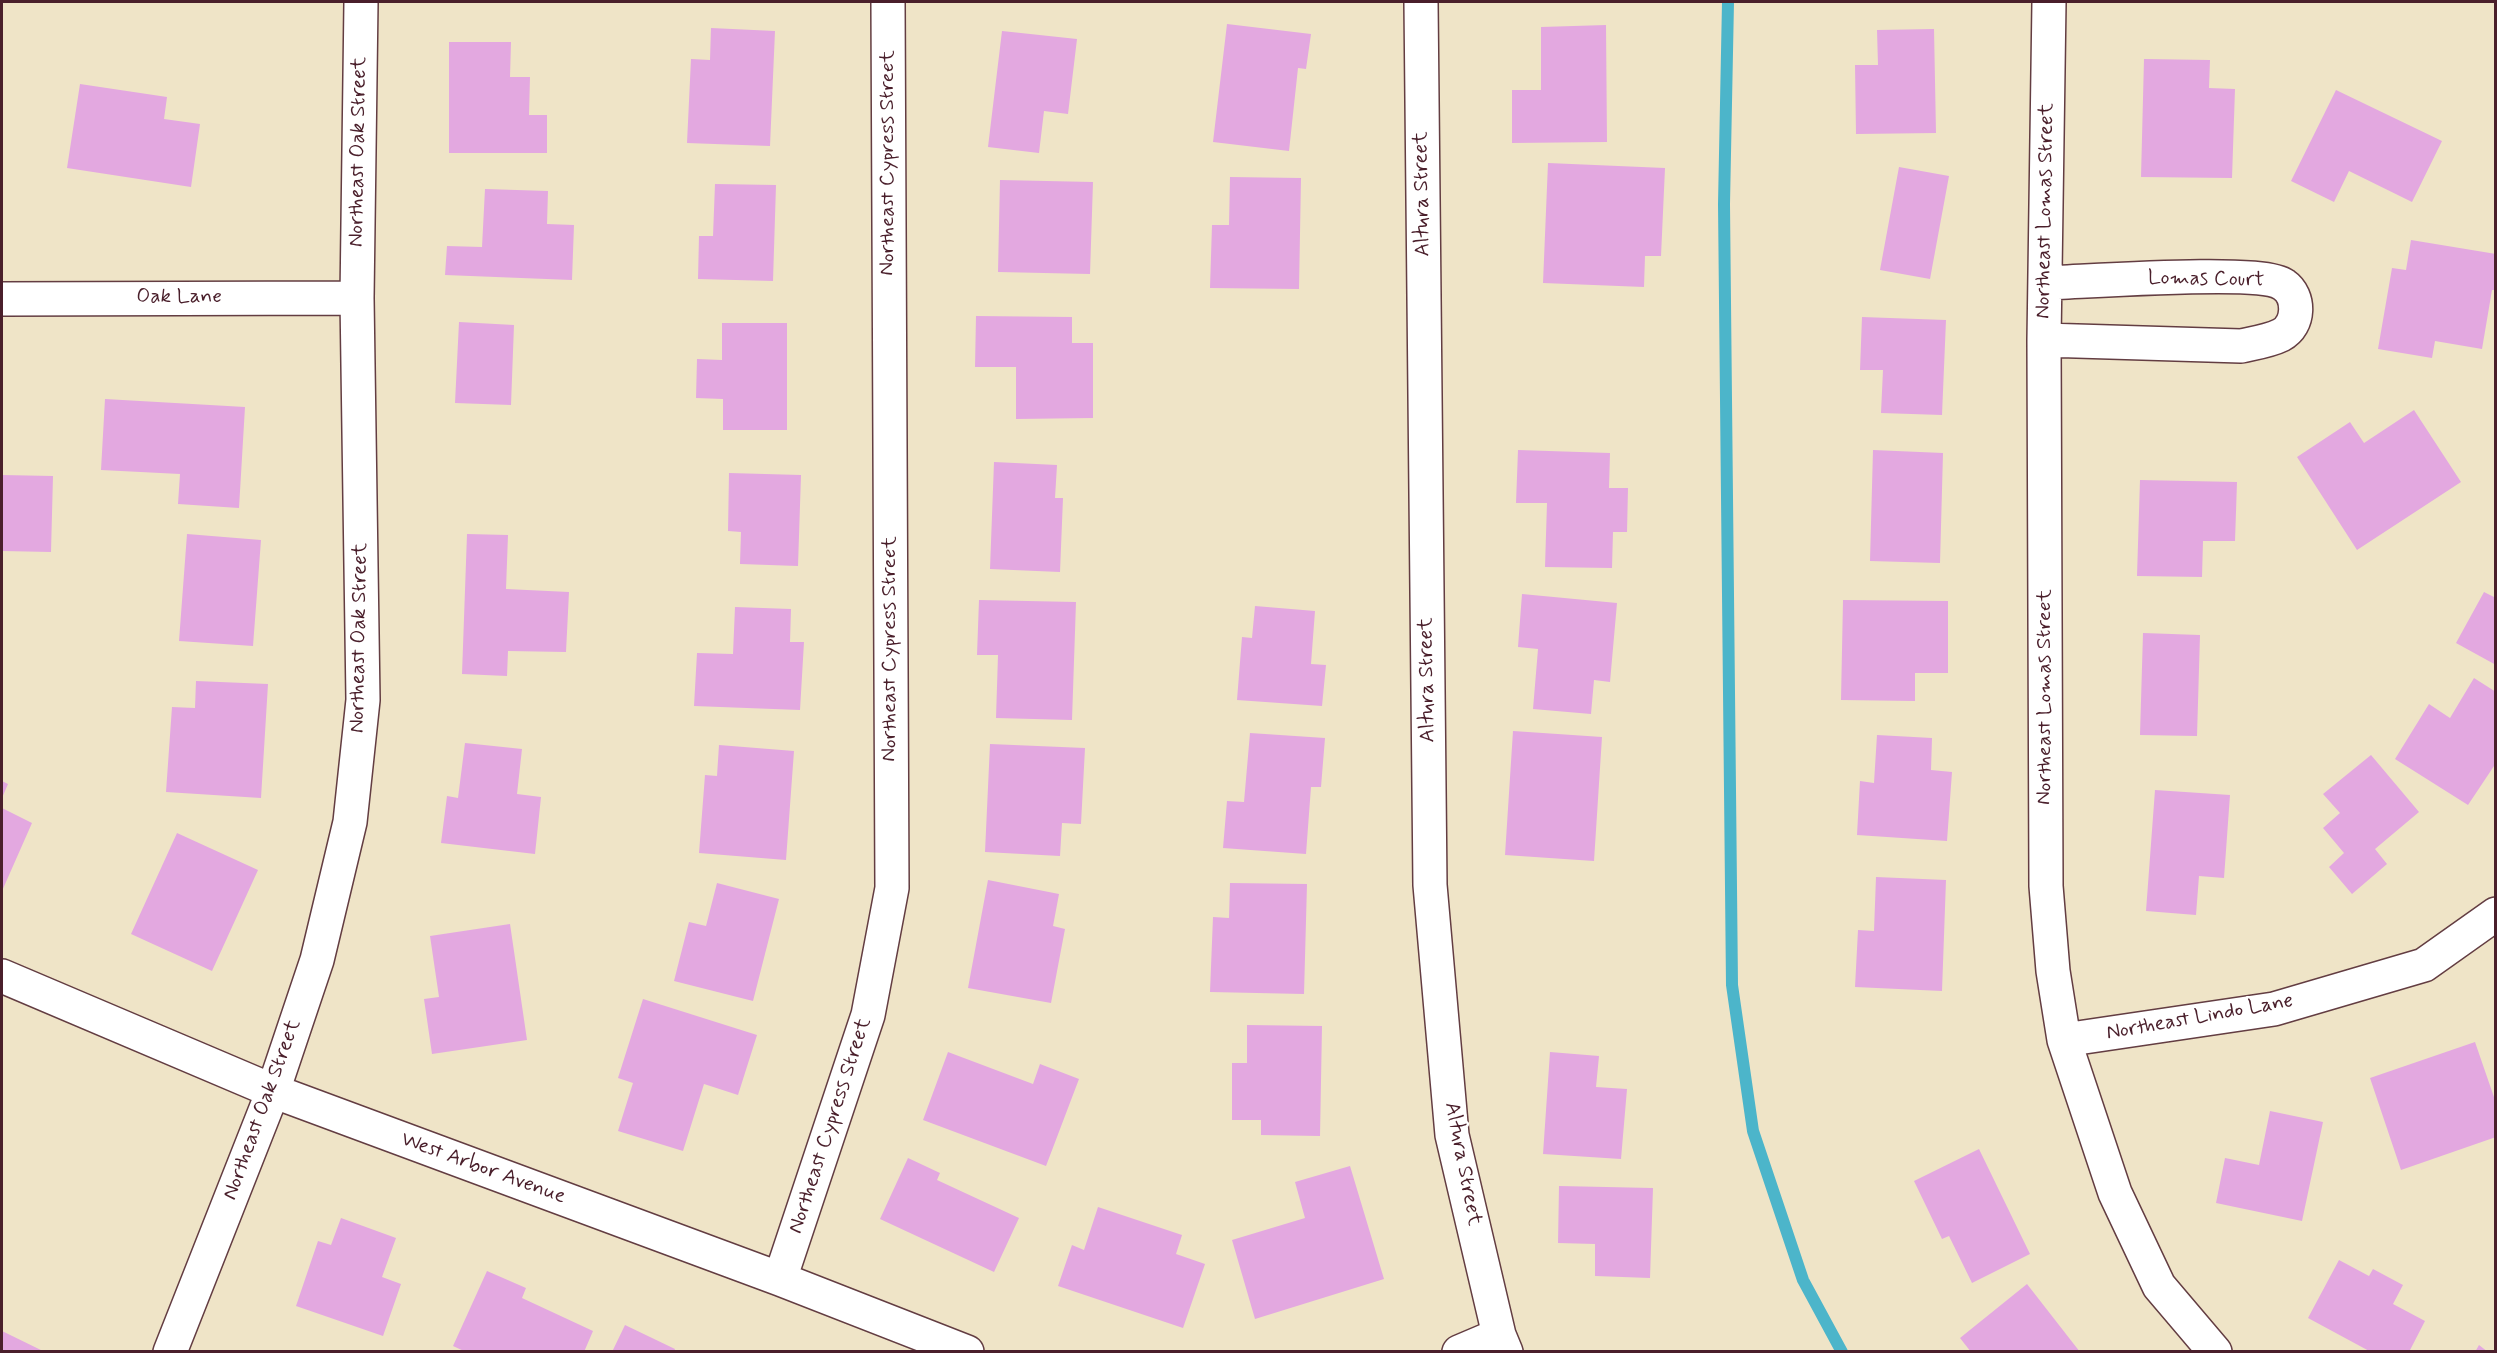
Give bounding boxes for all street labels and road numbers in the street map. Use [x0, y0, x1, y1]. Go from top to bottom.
street label: Northeast Cypress Street [876, 50, 902, 276]
street label: Northeast Oak Street [345, 57, 373, 247]
street label: Northeast Lomas Street [2032, 103, 2060, 319]
street label: Altura Street [1409, 131, 1437, 257]
street label: Lomas Court [2147, 266, 2265, 294]
street label: Oak Lane [136, 285, 222, 311]
street label: Northeast Cypress Street [878, 536, 904, 762]
street label: Northeast Oak Street [346, 543, 374, 733]
street label: Northeast Lomas Street [2033, 589, 2059, 805]
street label: Altura Street [1414, 617, 1442, 743]
street label: Northeast Lindo Lane [2105, 989, 2295, 1047]
street label: Northeast Cypress Street [784, 1015, 878, 1237]
street label: Northeast Oak Street [219, 1016, 307, 1204]
street label: Altura Street [1438, 1100, 1486, 1228]
street label: West Arbor Avenue [397, 1127, 569, 1211]

